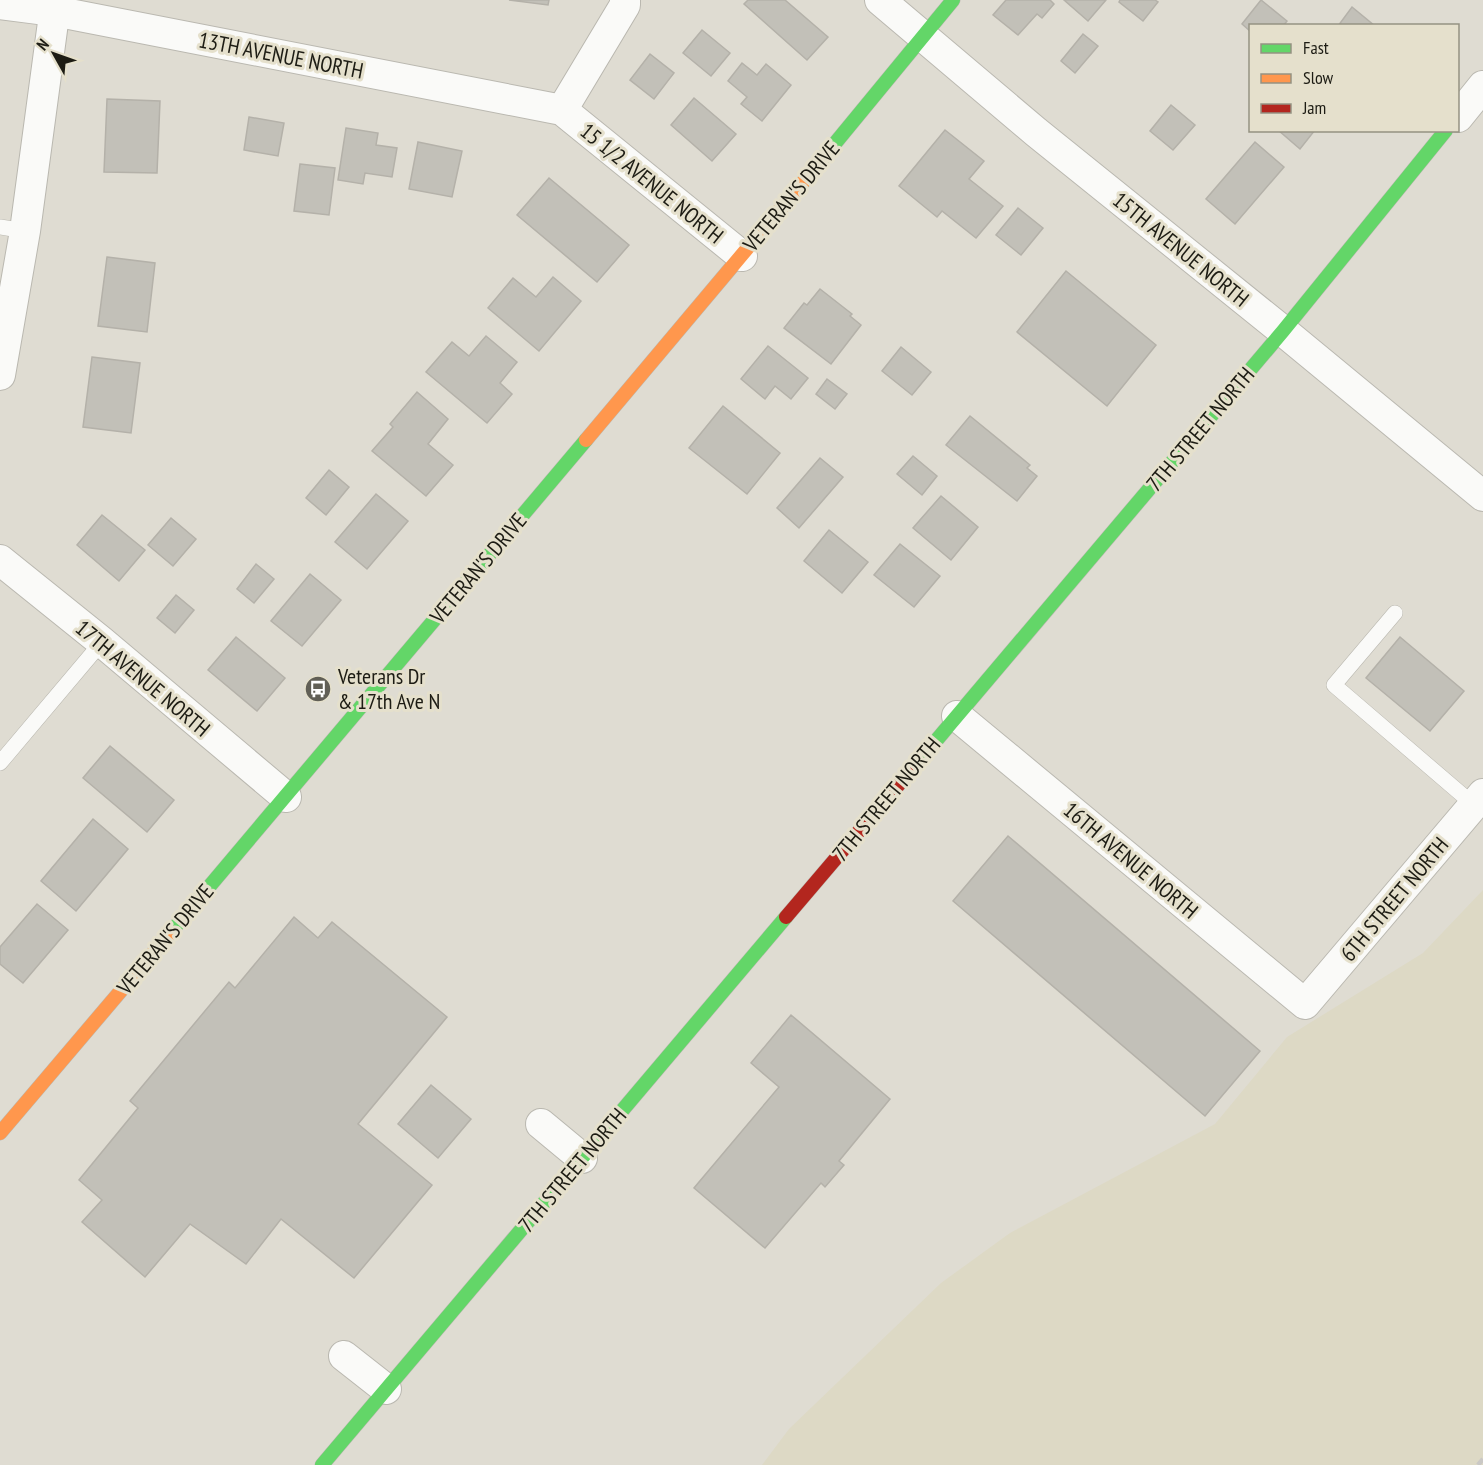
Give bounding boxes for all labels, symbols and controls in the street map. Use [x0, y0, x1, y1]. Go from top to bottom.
north arrow [24, 24, 84, 84]
legend [1249, 24, 1459, 132]
street label: 13TH AVENUE NORTH [196, 25, 366, 85]
text: N [32, 35, 53, 54]
text: Fast [1303, 36, 1329, 59]
text: Slow [1303, 66, 1334, 89]
text: Jam [1302, 96, 1326, 119]
street label: 15 1/2 AVENUE NORTH [575, 117, 729, 249]
street label: VETERAN'S DRIVE [736, 135, 845, 258]
street label: 15TH AVENUE NORTH [1107, 186, 1255, 312]
street label: 7TH STREET NORTH [1140, 361, 1260, 497]
street label: VETERAN'S DRIVE [423, 507, 532, 630]
street label: 17TH AVENUE NORTH [70, 614, 216, 742]
place label: Veterans Dr & 17th Ave N [337, 662, 440, 715]
bus stop icon: Veterans Dr & 17th Ave N [303, 674, 333, 704]
street label: 7TH STREET NORTH [826, 731, 946, 867]
street label: 16TH AVENUE NORTH [1058, 796, 1204, 924]
street label: 6TH STREET NORTH [1334, 831, 1454, 967]
street label: VETERAN'S DRIVE [110, 878, 219, 1001]
street label: 7TH STREET NORTH [512, 1102, 632, 1238]

